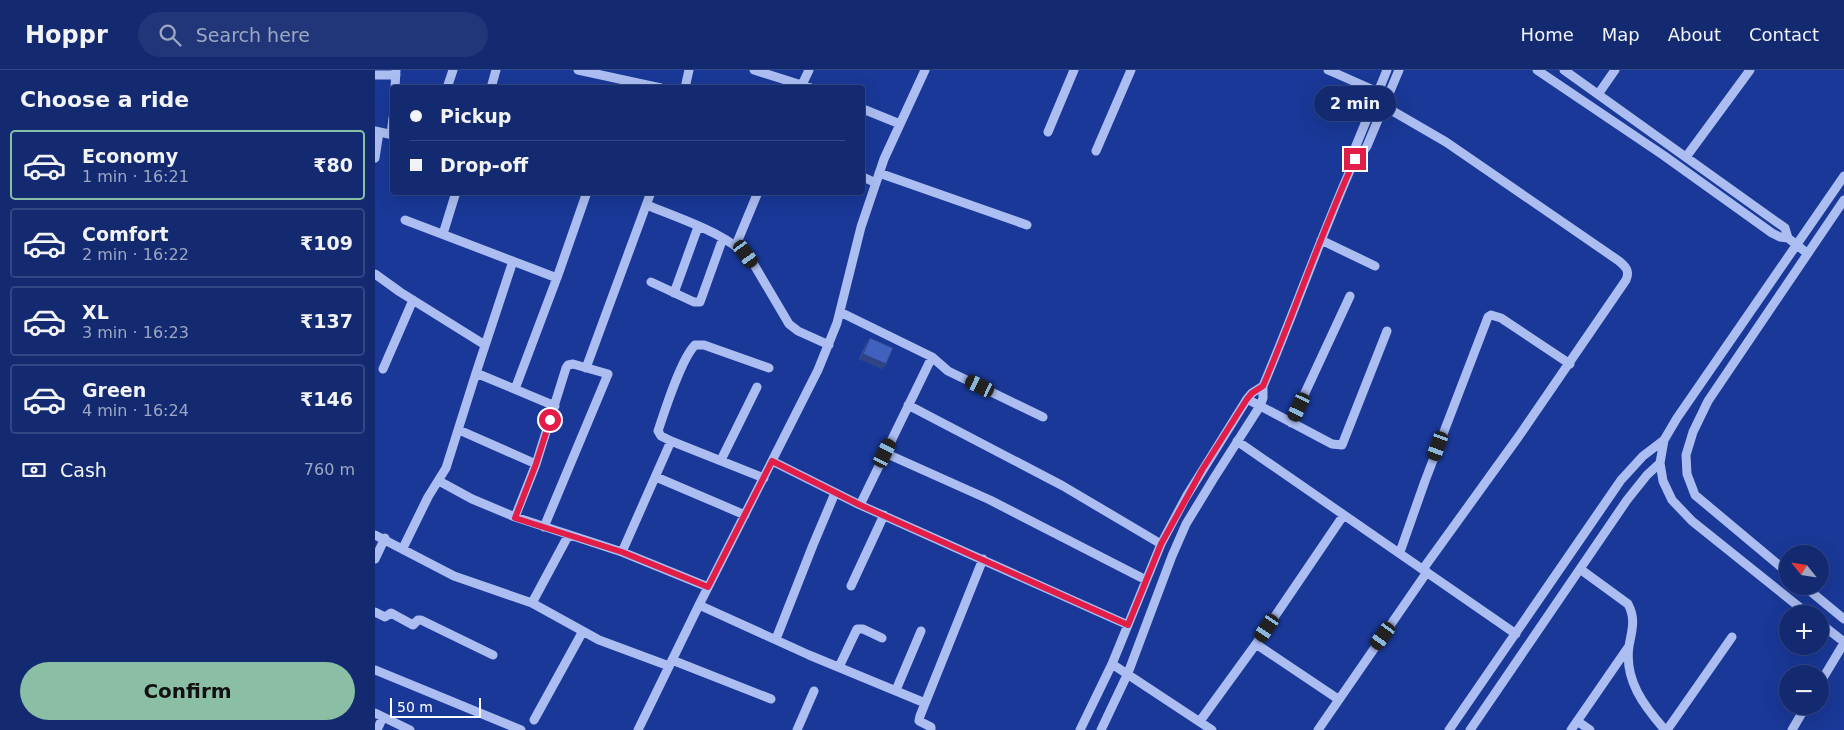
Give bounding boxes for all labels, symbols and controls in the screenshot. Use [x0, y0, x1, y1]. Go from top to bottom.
search box [138, 12, 488, 57]
text: Hoppr [25, 21, 108, 49]
icon: search [156, 21, 184, 49]
text: Search here [196, 24, 310, 46]
text: Home [1521, 24, 1574, 45]
text: Map [1602, 24, 1640, 45]
text: About [1668, 24, 1721, 45]
text: Contact [1749, 24, 1819, 45]
text: Choose a ride [20, 87, 189, 112]
callout: 2 min [1314, 87, 1396, 122]
text: 2 min [1330, 94, 1380, 113]
text: Pickup [440, 105, 511, 127]
icon: car [22, 143, 67, 188]
text: Economy [82, 145, 178, 167]
route end [1344, 148, 1366, 170]
text: ₹80 [313, 154, 353, 176]
text: Drop-off [440, 154, 528, 176]
text: 1 min · 16:21 [82, 167, 189, 186]
icon: car [22, 221, 67, 266]
text: Comfort [82, 223, 169, 245]
text: ₹109 [300, 232, 353, 254]
car [731, 237, 760, 271]
text: 2 min · 16:22 [82, 245, 189, 264]
icon: car [22, 299, 67, 344]
text: XL [82, 301, 109, 323]
text: ₹137 [300, 310, 353, 332]
text: 3 min · 16:23 [82, 323, 189, 342]
car [963, 373, 996, 399]
icon: car [22, 377, 67, 422]
text: Green [82, 379, 146, 401]
text: ₹146 [300, 388, 353, 410]
car [1285, 390, 1312, 424]
text: 4 min · 16:24 [82, 401, 189, 420]
route start [539, 409, 561, 431]
car [1425, 429, 1450, 463]
car [871, 436, 898, 470]
icon: cash [20, 456, 48, 484]
text: Cash [60, 459, 107, 481]
text: 760 m [304, 460, 355, 479]
north arrow [1779, 545, 1829, 595]
map controls [1779, 545, 1829, 715]
button: + [1779, 605, 1829, 655]
car [1252, 611, 1281, 645]
car [1368, 619, 1397, 653]
button: Confirm [20, 662, 355, 720]
button: − [1779, 665, 1829, 715]
scale bar [390, 695, 481, 718]
text: 50 m [397, 699, 433, 715]

